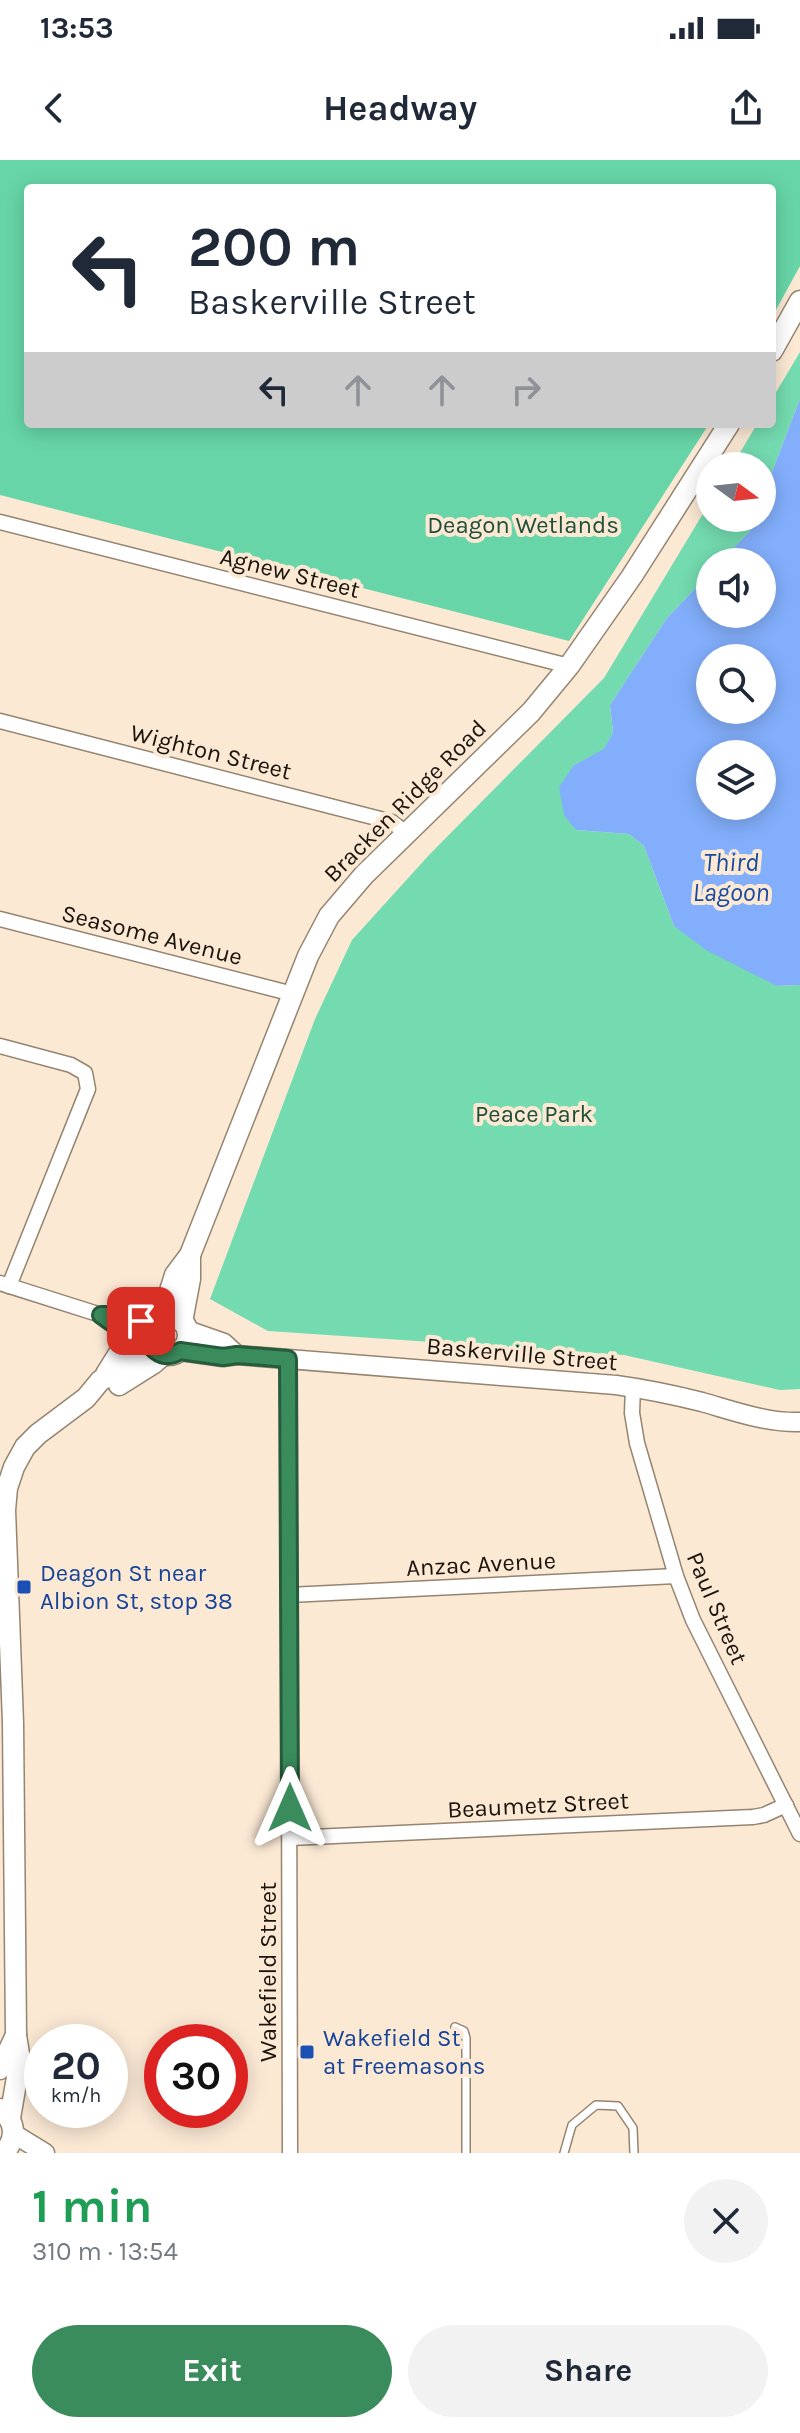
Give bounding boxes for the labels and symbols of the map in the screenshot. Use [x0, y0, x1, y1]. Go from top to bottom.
north arrow [696, 452, 776, 532]
park label: Deagon Wetlands [427, 511, 619, 539]
street label: Agnew Street [217, 542, 363, 604]
street label: Bracken Ridge Road [318, 714, 492, 888]
street label: Wighton Street [128, 718, 294, 786]
water label: Third Lagoon [693, 847, 769, 908]
street label: Seasome Avenue [59, 899, 245, 971]
park label: Peace Park [475, 1100, 593, 1128]
pin [107, 1287, 175, 1355]
street label: Baskerville Street [425, 1332, 619, 1376]
street label: Anzac Avenue [405, 1546, 557, 1582]
street label: Paul Street [681, 1548, 753, 1668]
place label: Deagon St near Albion St, stop 38 [40, 1559, 233, 1615]
marker: Deagon St near Albion St, stop 38 [15, 1578, 33, 1596]
position arrow [248, 1766, 332, 1850]
street label: Beaumetz Street [447, 1786, 629, 1824]
street label: Wakefield Street [254, 1882, 282, 2062]
speed limit sign: 30 [144, 2024, 248, 2128]
place label: Wakefield St at Freemasons [323, 2024, 485, 2080]
marker: Wakefield St at Freemasons [298, 2043, 316, 2061]

